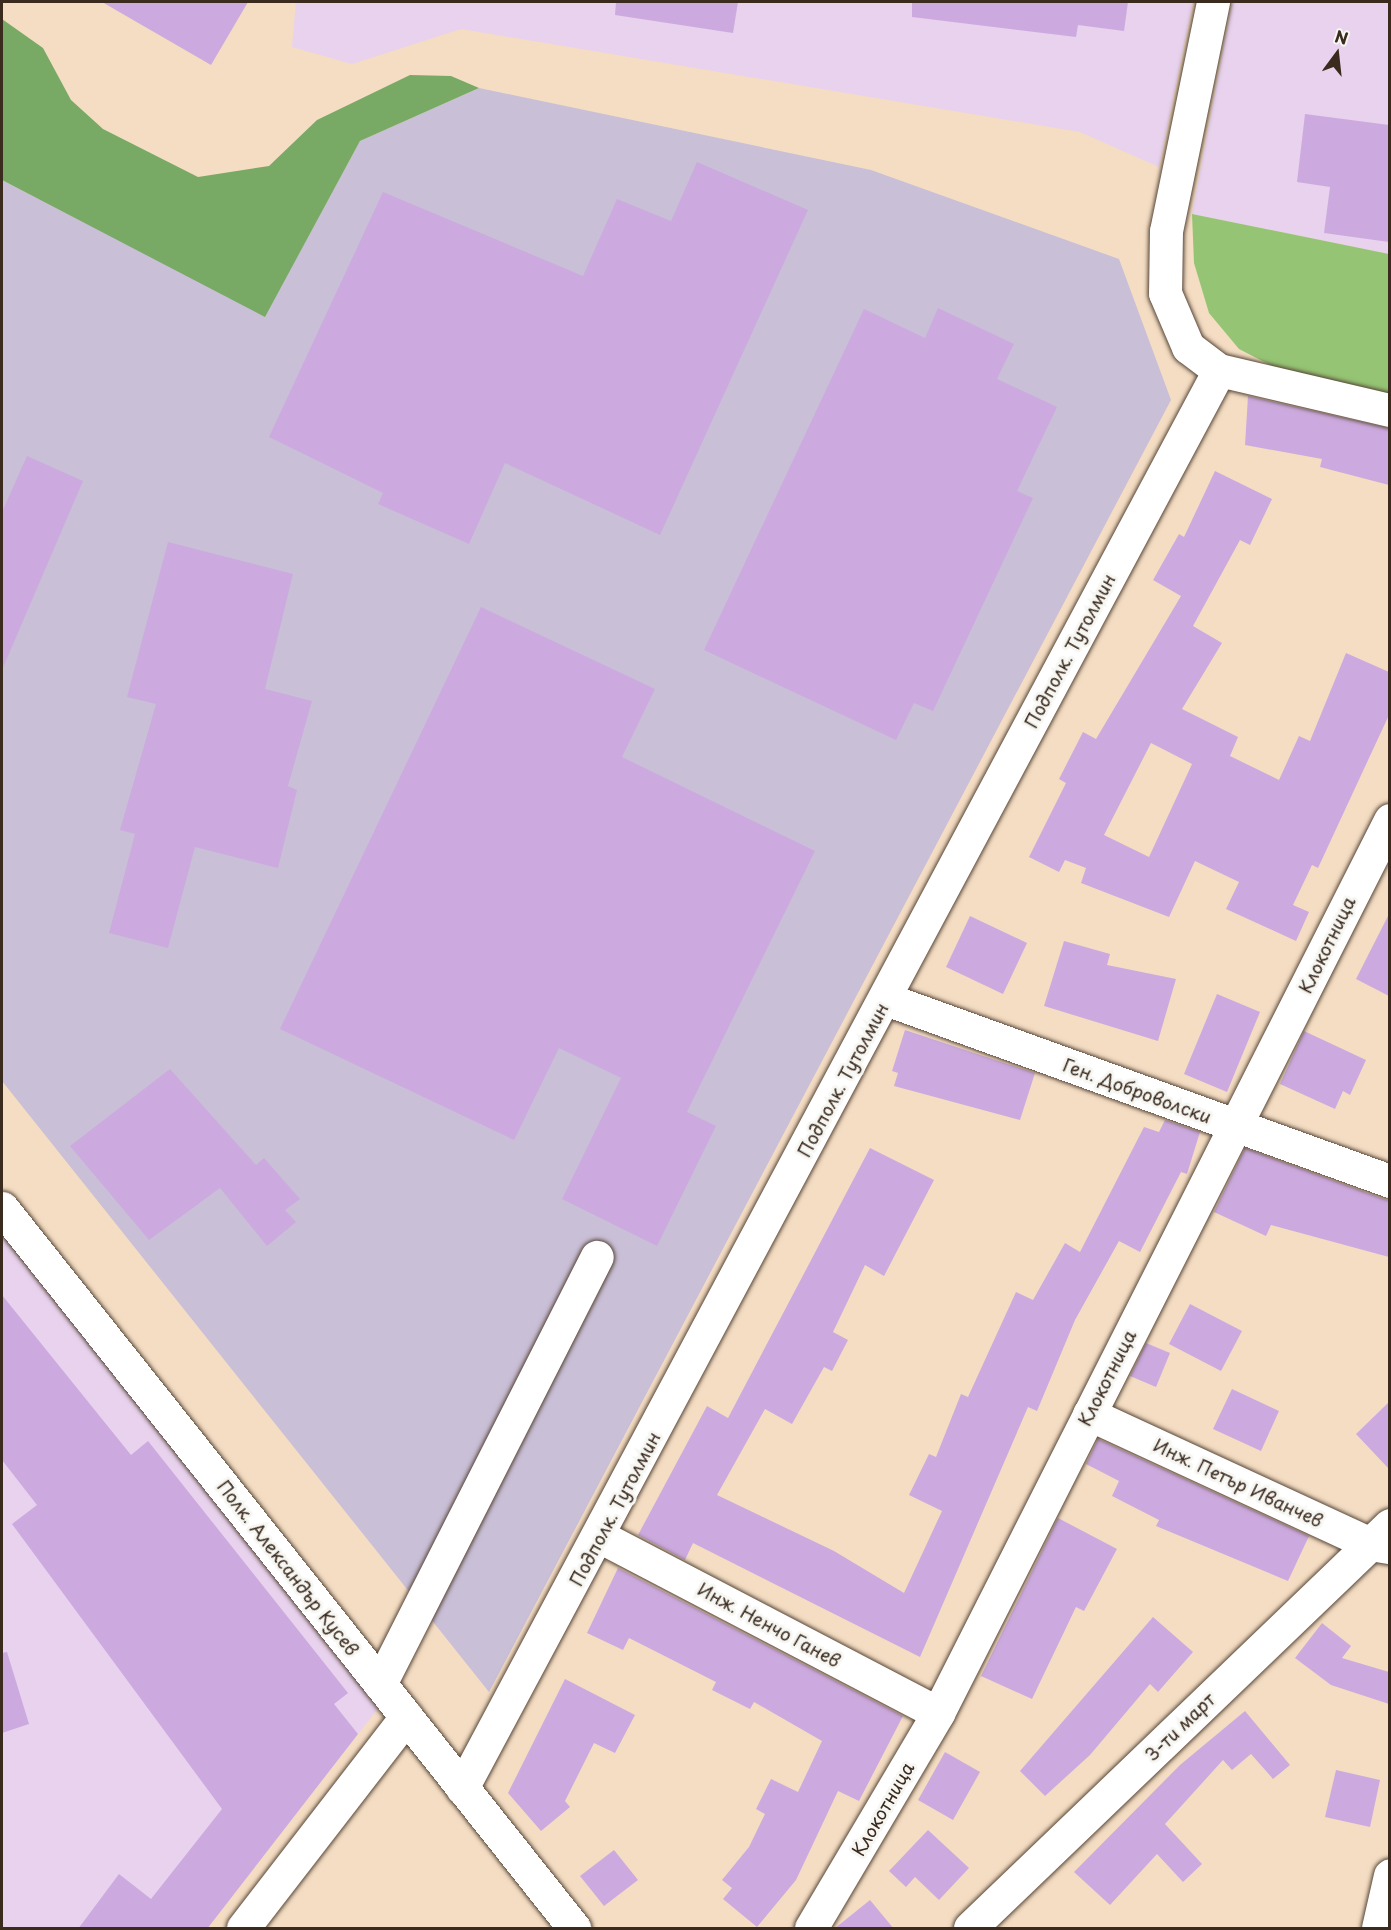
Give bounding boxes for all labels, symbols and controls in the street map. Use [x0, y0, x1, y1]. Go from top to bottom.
text: N [1332, 23, 1351, 50]
north arrow [1307, 24, 1367, 84]
street label: Подполк. Тутолмин [1020, 570, 1120, 732]
street label: Клокотница [1294, 893, 1360, 997]
street label: Подполк. Тутолмин [793, 999, 893, 1161]
street label: Ген. Доброволски [1060, 1054, 1214, 1128]
street label: Клокотница [1074, 1326, 1140, 1430]
street label: Подполк. Тутолмин [565, 1428, 665, 1590]
street label: Инж. Петър Иванчев [1150, 1434, 1326, 1532]
street label: Полк. Александър Кусев [213, 1476, 363, 1660]
street label: Инж. Ненчо Ганев [693, 1578, 845, 1672]
street label: 3-ти март [1140, 1688, 1220, 1766]
street label: Клокотница [847, 1758, 919, 1860]

